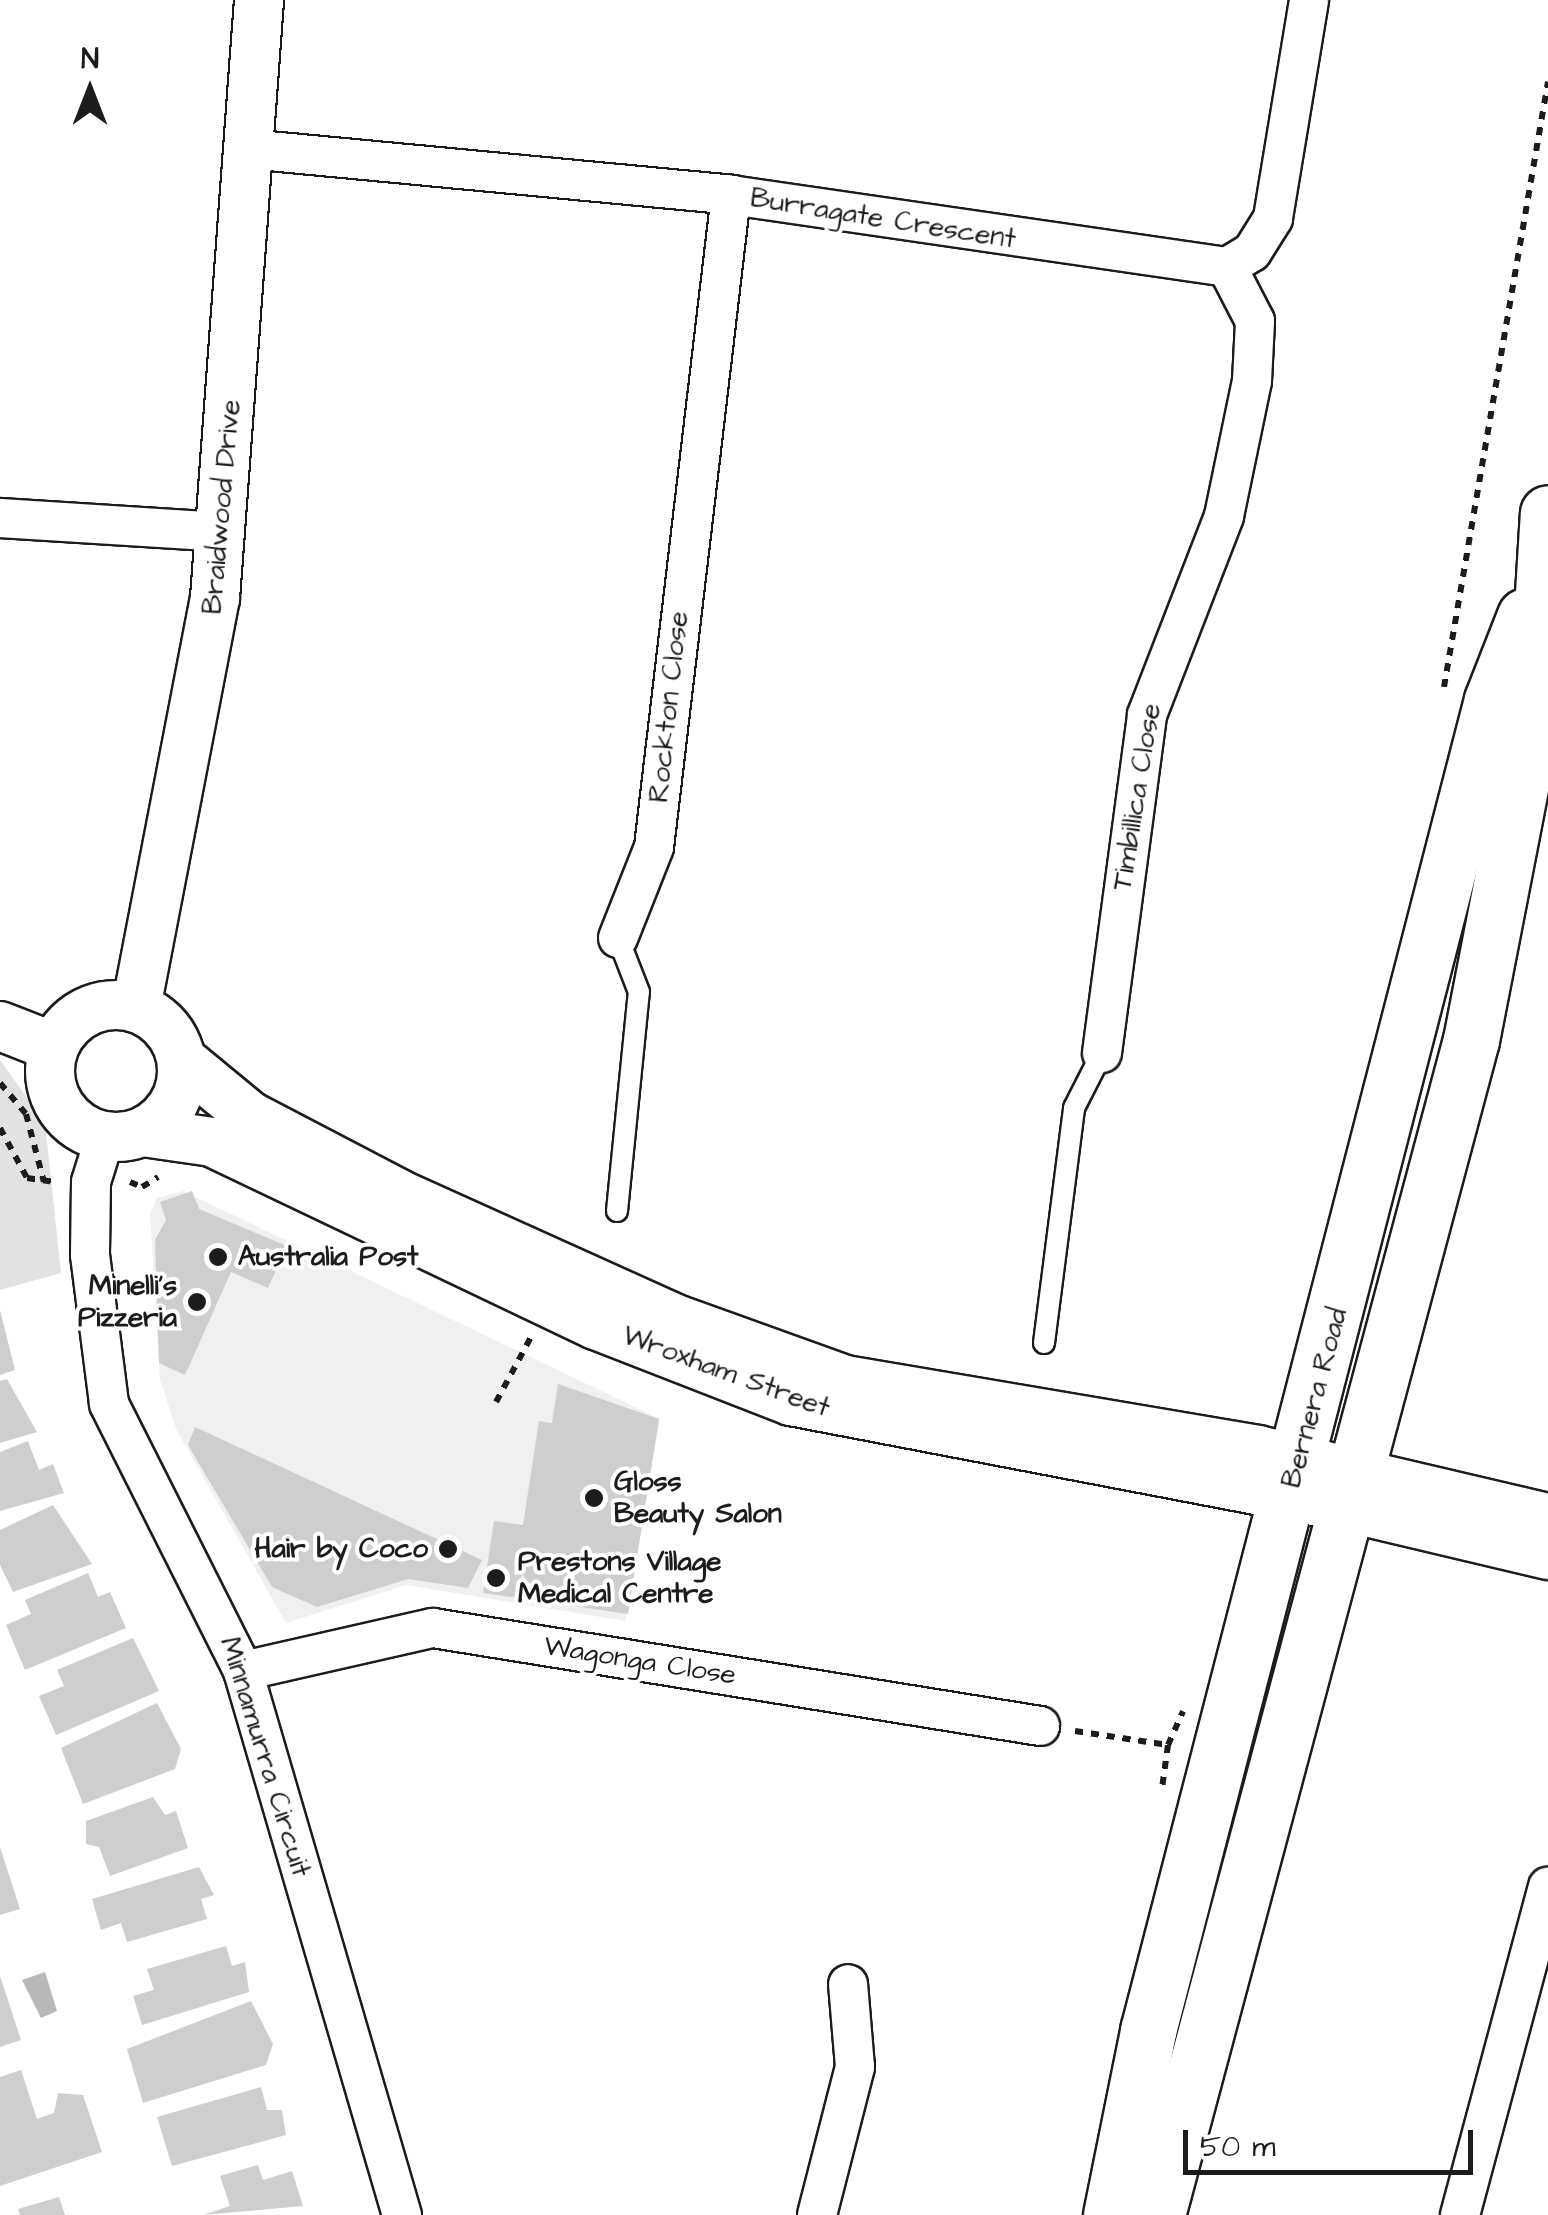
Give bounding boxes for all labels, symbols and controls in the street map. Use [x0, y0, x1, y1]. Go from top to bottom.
north arrow [40, 40, 140, 140]
text: N [81, 40, 99, 79]
street label: Burragate Crescent [748, 181, 1018, 257]
street label: Braidwood Drive [196, 398, 248, 616]
street label: Rockton Close [642, 610, 696, 804]
street label: Timbillica Close [1106, 701, 1168, 893]
place label: Australia Post [238, 1240, 418, 1274]
marker: Australia Post [207, 1246, 229, 1268]
place label: Minelli's Pizzeria [78, 1269, 177, 1335]
marker: Minelli's Pizzeria [186, 1291, 208, 1313]
street label: Bernera Road [1275, 1304, 1355, 1492]
street label: Wroxham Street [618, 1319, 834, 1425]
place label: Gloss Beauty Salon [614, 1465, 782, 1531]
marker: Gloss Beauty Salon [583, 1487, 605, 1509]
place label: Hair by Coco [255, 1532, 428, 1566]
marker: Hair by Coco [437, 1538, 459, 1560]
place label: Prestons Village Medical Centre [518, 1545, 721, 1611]
marker: Prestons Village Medical Centre [483, 1565, 509, 1591]
street label: Wagonga Close [542, 1629, 738, 1693]
street label: Minnamurra Circuit [213, 1633, 317, 1881]
scale bar [1188, 2110, 1478, 2172]
text: 50 m [1200, 2126, 1276, 2168]

